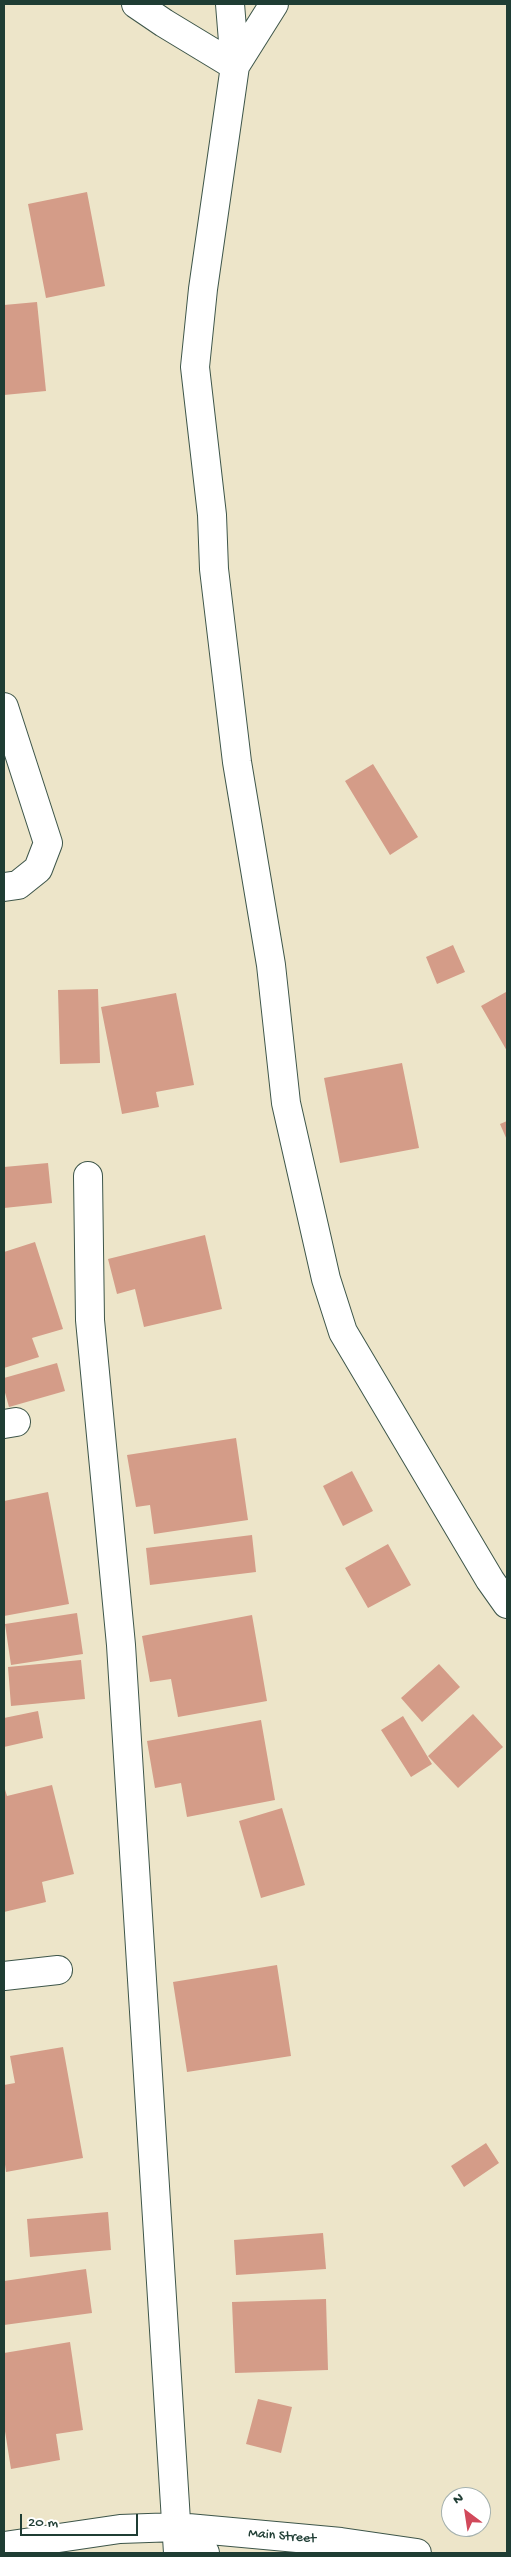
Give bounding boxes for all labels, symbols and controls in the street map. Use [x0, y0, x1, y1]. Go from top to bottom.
north arrow [441, 2487, 491, 2537]
text: N [450, 2490, 467, 2509]
scale bar [22, 2504, 140, 2536]
text: 20 m [28, 2514, 58, 2532]
street label: Main Street [247, 2526, 317, 2548]

